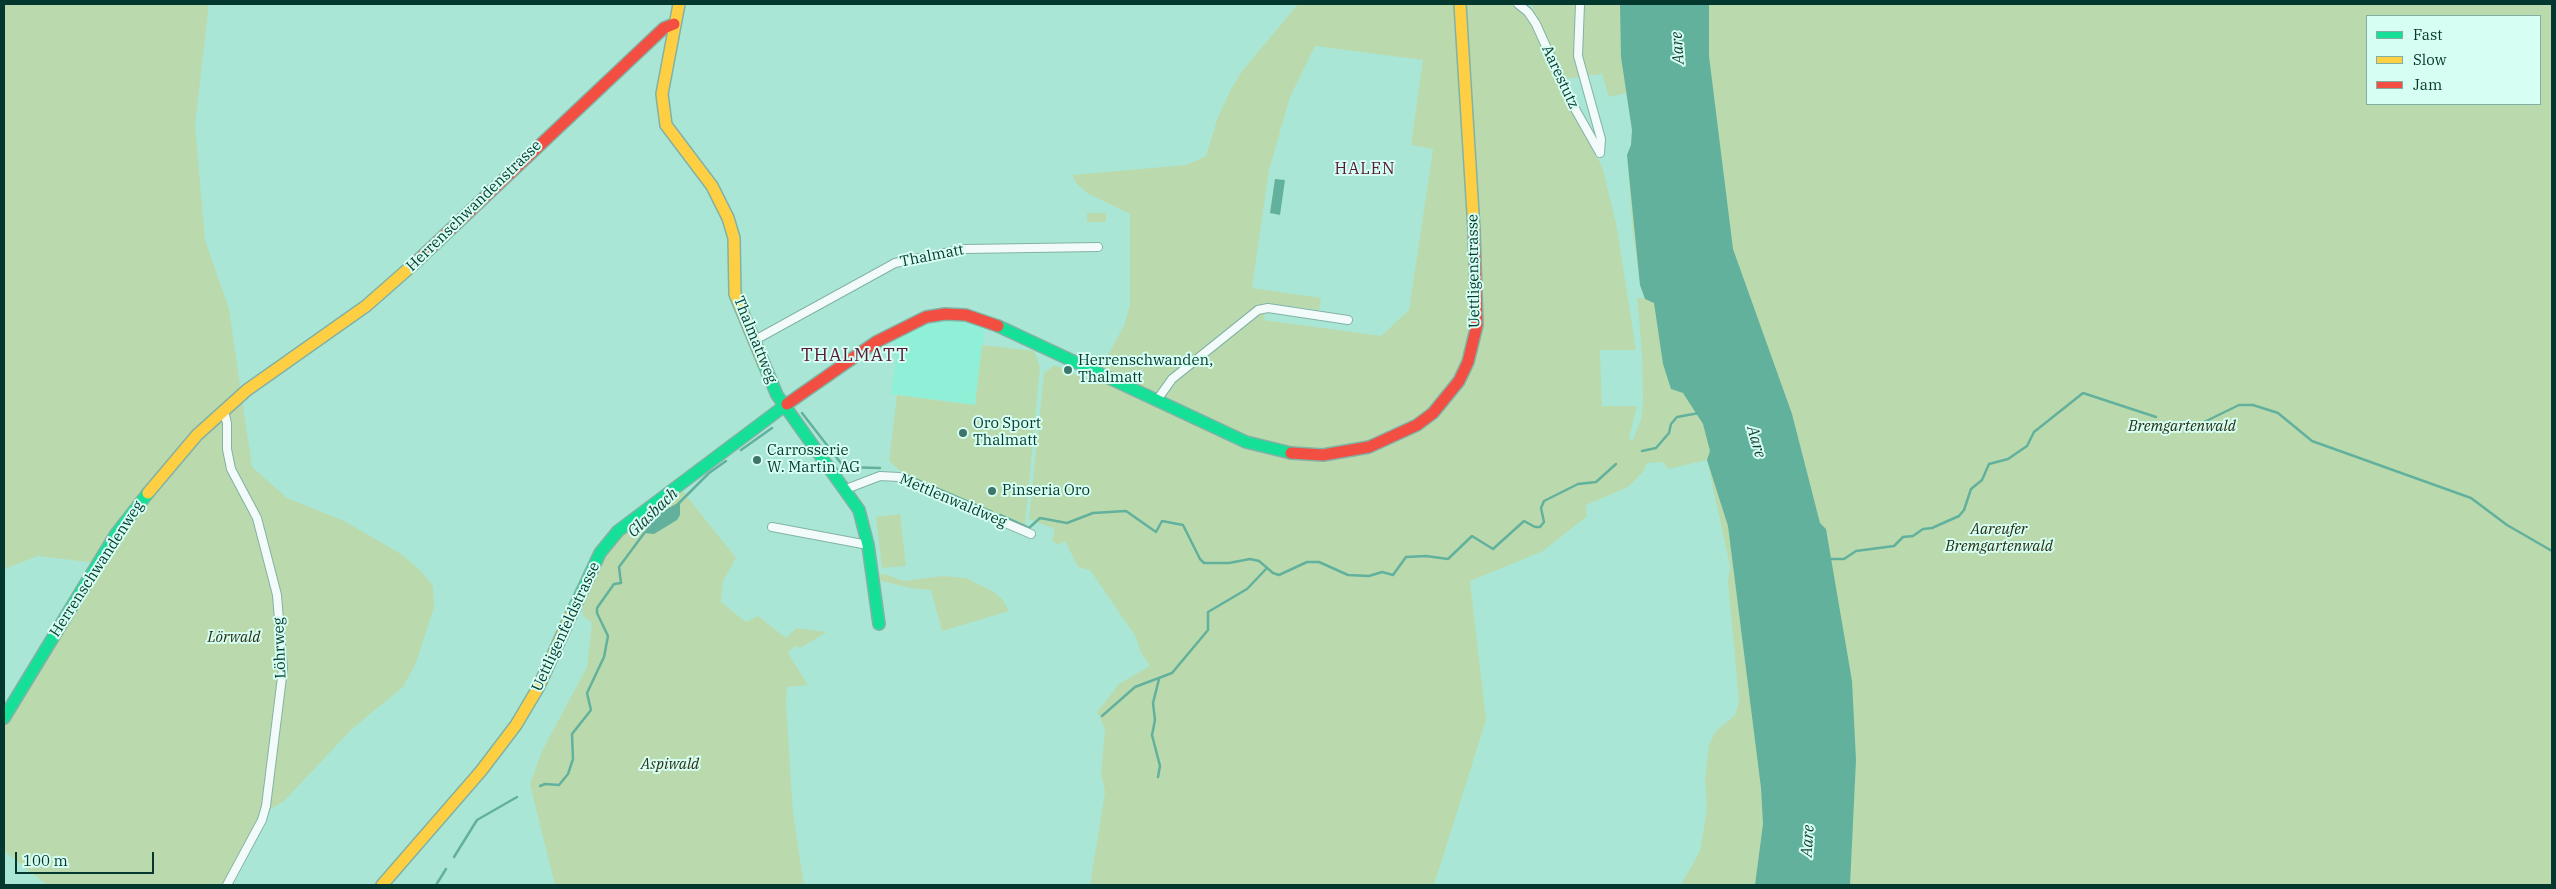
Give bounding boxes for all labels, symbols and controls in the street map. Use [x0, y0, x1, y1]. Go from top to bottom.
legend [2366, 15, 2541, 105]
text: Fast [2413, 25, 2443, 44]
water label: Aare [1667, 31, 1689, 65]
street label: Aarestutz [1538, 42, 1582, 112]
text: Slow [2413, 50, 2446, 69]
text: Jam [2413, 75, 2442, 94]
street label: Herrenschwandenstrasse [403, 137, 545, 275]
district label: HALEN [1334, 159, 1396, 179]
street label: Uettligenstrasse [1464, 214, 1484, 328]
street label: Thalmatt [899, 241, 965, 271]
street label: Thalmattweg [729, 294, 781, 386]
district label: THALMATT [800, 345, 910, 367]
place label: Herrenschwanden, Thalmatt [1078, 352, 1213, 387]
marker: Herrenschwanden, Thalmatt [1062, 364, 1074, 376]
place label: Oro Sport Thalmatt [973, 415, 1041, 450]
park label: Bremgartenwald [2128, 418, 2236, 436]
water label: Aare [1742, 424, 1770, 460]
marker: Oro Sport Thalmatt [957, 427, 969, 439]
place label: Carrosserie W. Martin AG [767, 442, 860, 477]
marker: Carrosserie W. Martin AG [751, 454, 763, 466]
street label: Mettlenwaldweg [897, 470, 1009, 532]
place label: Pinseria Oro [1002, 482, 1090, 500]
water label: Glasbach [624, 484, 682, 542]
marker: Pinseria Oro [986, 485, 998, 497]
street label: Herrenschwandenweg [46, 498, 148, 640]
park label: Aareufer Bremgartenwald [1945, 521, 2053, 556]
street label: Uettligenfeldstrasse [528, 559, 604, 695]
street label: Löhrweg [270, 617, 290, 679]
park label: Lörwald [208, 629, 260, 647]
park label: Aspiwald [641, 756, 699, 774]
water label: Aare [1797, 824, 1819, 858]
scale bar [18, 842, 156, 874]
text: 100 m [23, 851, 68, 870]

